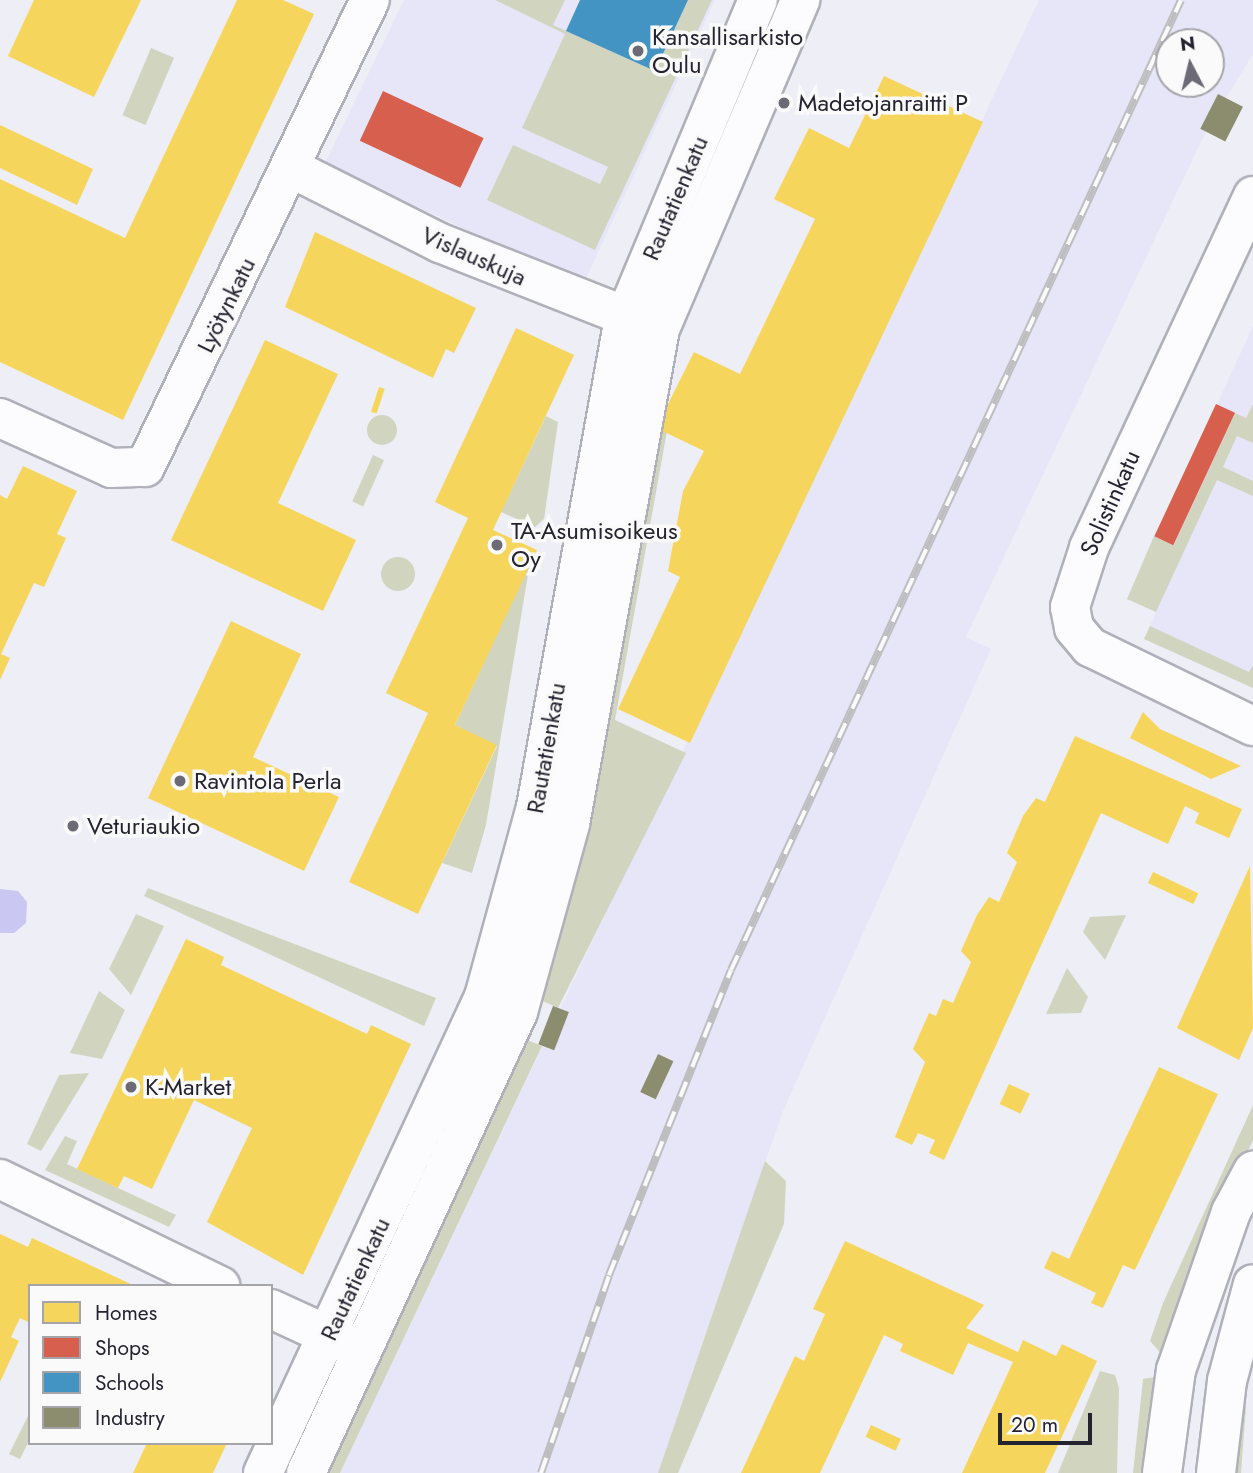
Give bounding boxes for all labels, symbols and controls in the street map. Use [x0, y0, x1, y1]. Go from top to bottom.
place label: Kansallisarkisto Oulu [652, 23, 803, 79]
north arrow [1155, 28, 1225, 98]
text: N [1178, 29, 1197, 58]
marker: Kansallisarkisto Oulu [630, 43, 646, 59]
place label: Madetojanraitti P [798, 89, 968, 117]
marker: Madetojanraitti P [776, 95, 792, 111]
street label: Rautatienkatu [636, 131, 714, 265]
street label: Vislauskuja [417, 220, 531, 292]
street label: Lyötynkatu [191, 253, 261, 357]
street label: Solistinkatu [1074, 446, 1146, 560]
place label: TA-Asumisoikeus Oy [511, 517, 678, 573]
marker: TA-Asumisoikeus Oy [489, 537, 505, 553]
street label: Rautatienkatu [520, 680, 572, 816]
place label: Ravintola Perla [194, 767, 341, 795]
marker: Ravintola Perla [172, 773, 188, 789]
place label: Veturiaukio [87, 812, 200, 840]
marker: Veturiaukio [65, 818, 81, 834]
place label: K-Market [145, 1073, 231, 1101]
marker: K-Market [123, 1079, 139, 1095]
street label: Rautatienkatu [314, 1213, 396, 1345]
legend [28, 1284, 273, 1445]
text: Homes [95, 1298, 157, 1328]
text: Shops [95, 1333, 149, 1363]
text: Schools [95, 1368, 164, 1398]
scale bar [1001, 1400, 1096, 1444]
text: Industry [95, 1403, 165, 1433]
text: 20 m [1011, 1410, 1058, 1440]

